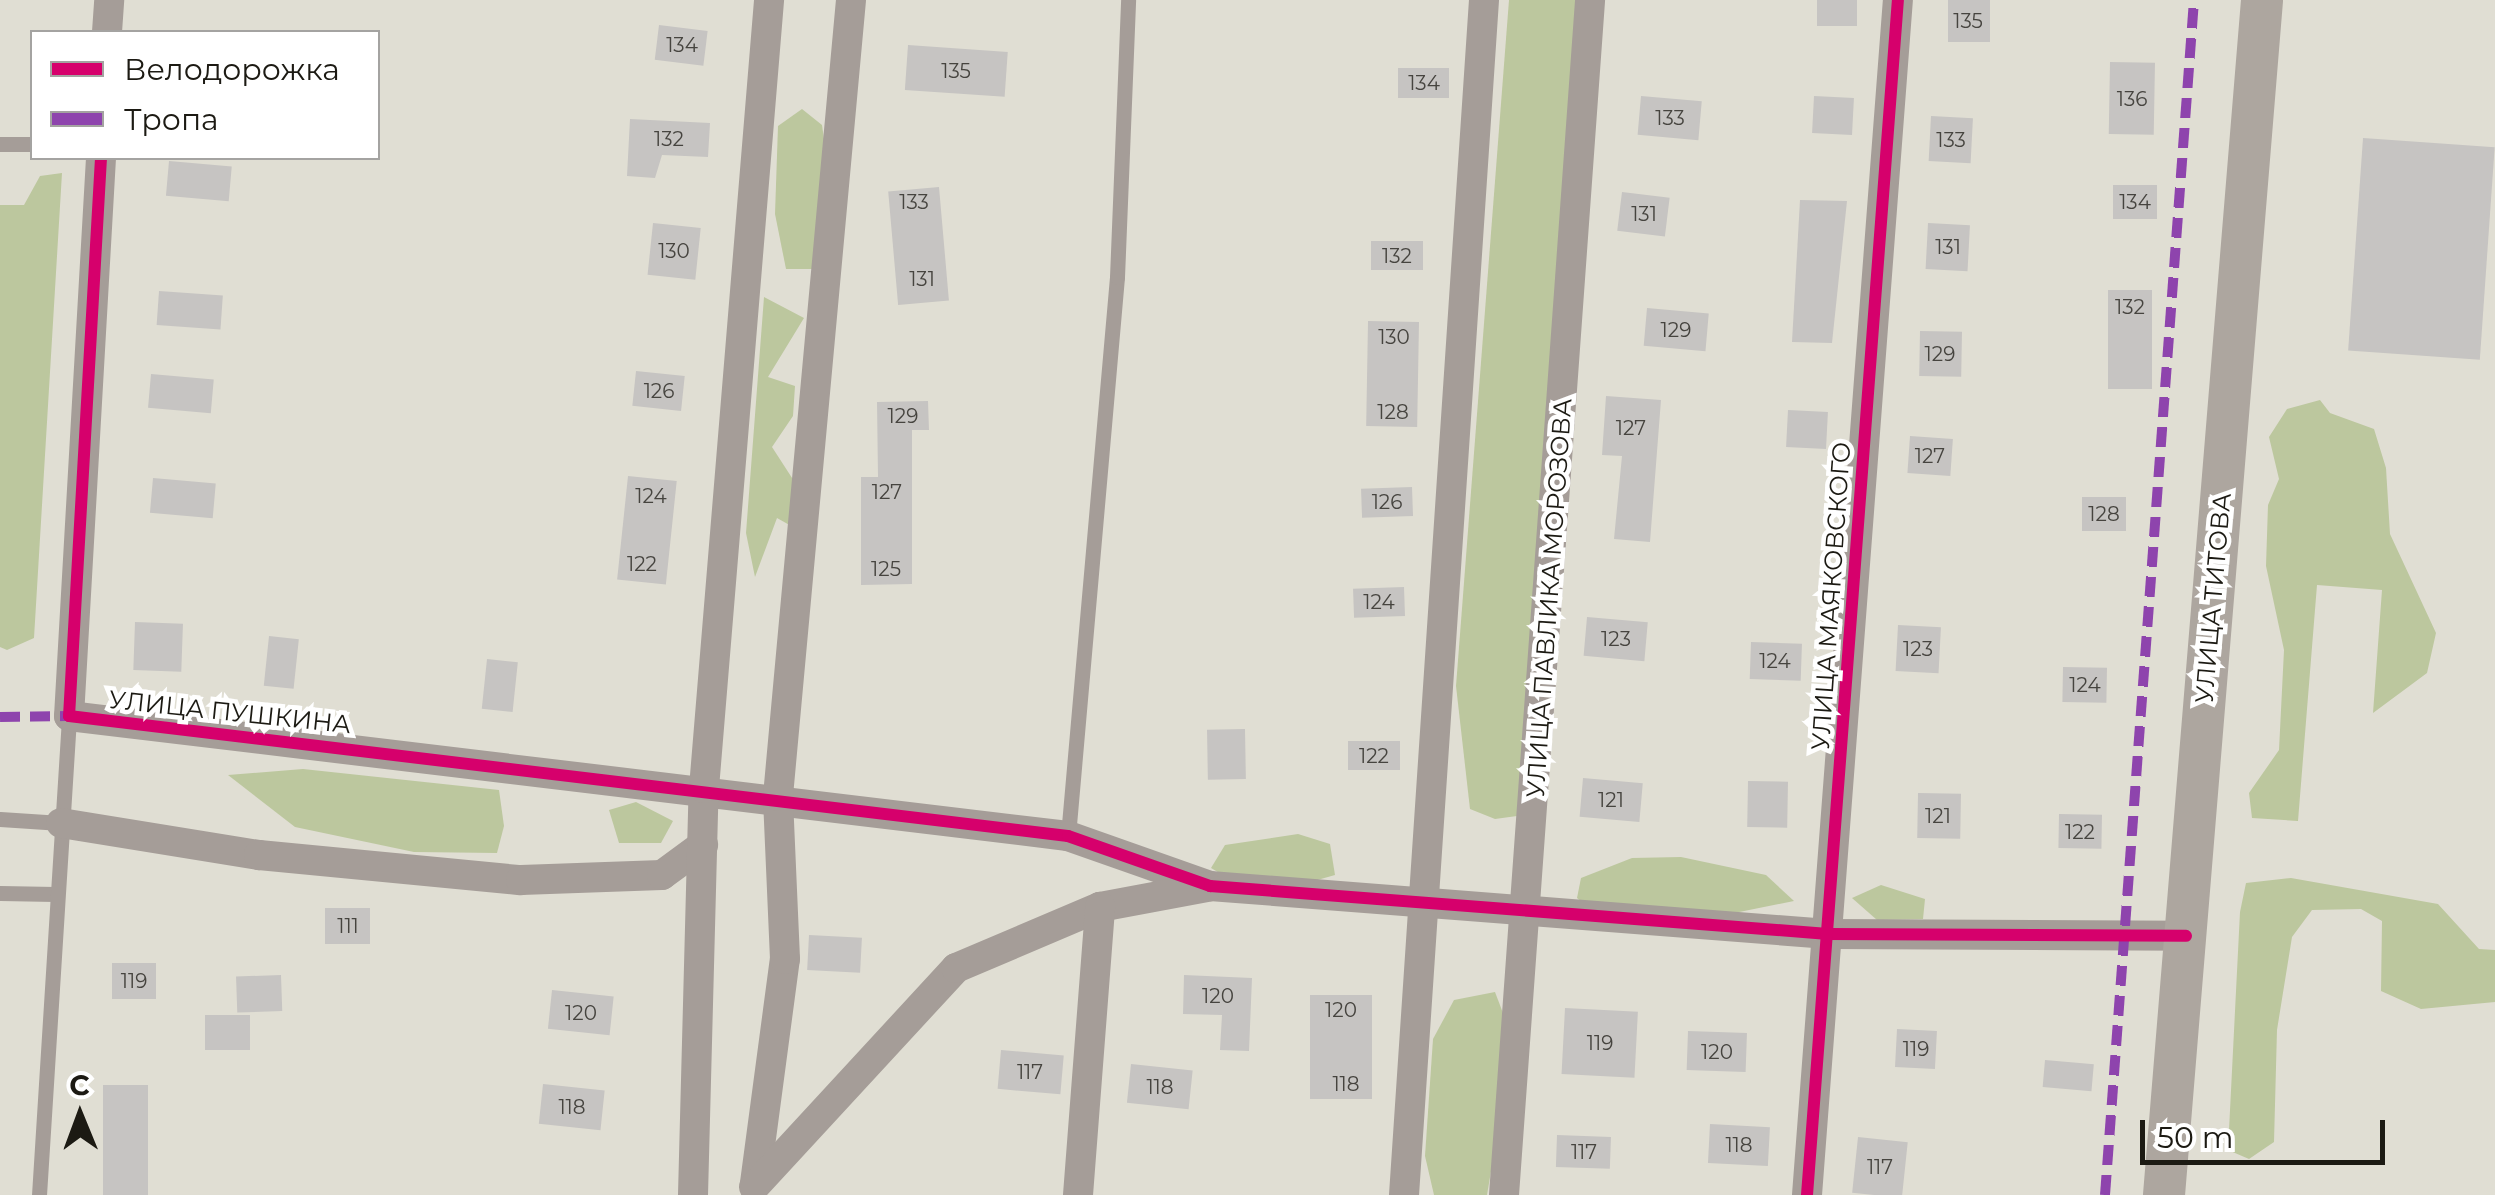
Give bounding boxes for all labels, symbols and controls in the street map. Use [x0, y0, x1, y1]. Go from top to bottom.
house number: 135 [1953, 9, 1983, 33]
legend [30, 30, 380, 160]
house number: 134 [666, 33, 698, 57]
text: Велодорожка [124, 51, 340, 88]
house number: 135 [941, 59, 971, 83]
house number: 134 [1408, 71, 1440, 95]
house number: 136 [2117, 87, 2147, 111]
text: Тропа [124, 101, 219, 138]
house number: 133 [1655, 106, 1685, 130]
house number: 132 [654, 127, 684, 151]
house number: 133 [1936, 128, 1966, 152]
house number: 133 [899, 190, 929, 214]
house number: 134 [2119, 190, 2151, 214]
house number: 131 [1631, 202, 1657, 226]
house number: 131 [1935, 235, 1961, 259]
house number: 130 [658, 239, 690, 263]
house number: 132 [1382, 244, 1412, 268]
house number: 131 [909, 267, 935, 291]
house number: 132 [2115, 295, 2145, 319]
house number: 129 [1661, 318, 1691, 342]
house number: 130 [1378, 325, 1410, 349]
house number: 129 [1925, 342, 1955, 366]
house number: 126 [644, 379, 674, 403]
street label: УЛИЦА ПАВЛИКА МОРОЗОВА [1520, 397, 1578, 799]
house number: 128 [1377, 400, 1409, 424]
house number: 129 [888, 404, 918, 428]
house number: 127 [1616, 416, 1646, 440]
street label: УЛИЦА МАЯКОВСКОГО [1805, 441, 1857, 751]
house number: 127 [1915, 444, 1945, 468]
house number: 127 [872, 480, 902, 504]
house number: 124 [635, 484, 667, 508]
house number: 126 [1372, 490, 1402, 514]
street label: УЛИЦА ТИТОВА [2189, 492, 2237, 704]
house number: 128 [2088, 502, 2120, 526]
house number: 122 [627, 552, 657, 576]
house number: 125 [871, 557, 901, 581]
house number: 124 [1363, 590, 1395, 614]
house number: 123 [1601, 627, 1631, 651]
house number: 123 [1903, 637, 1933, 661]
house number: 124 [1759, 649, 1791, 673]
house number: 124 [2069, 673, 2101, 697]
street label: УЛИЦА ПУШКИНА [107, 684, 353, 740]
house number: 122 [1359, 744, 1389, 768]
house number: 121 [1598, 788, 1624, 812]
house number: 121 [1925, 804, 1951, 828]
house number: 122 [2065, 820, 2095, 844]
house number: 111 [337, 914, 359, 938]
house number: 119 [121, 969, 147, 993]
house number: 120 [1202, 984, 1234, 1008]
house number: 120 [1325, 998, 1357, 1022]
house number: 120 [565, 1001, 597, 1025]
house number: 119 [1587, 1031, 1613, 1055]
house number: 119 [1903, 1037, 1929, 1061]
house number: 120 [1701, 1040, 1733, 1064]
house number: 117 [1017, 1060, 1043, 1084]
north arrow [30, 1065, 130, 1165]
text: С [69, 1068, 90, 1102]
house number: 118 [1332, 1072, 1360, 1096]
house number: 118 [1146, 1075, 1174, 1099]
house number: 118 [558, 1095, 586, 1119]
scale bar [2145, 1100, 2390, 1162]
text: 50 m [2157, 1119, 2234, 1156]
house number: 118 [1725, 1133, 1753, 1157]
house number: 117 [1571, 1140, 1597, 1164]
house number: 117 [1867, 1155, 1893, 1179]

